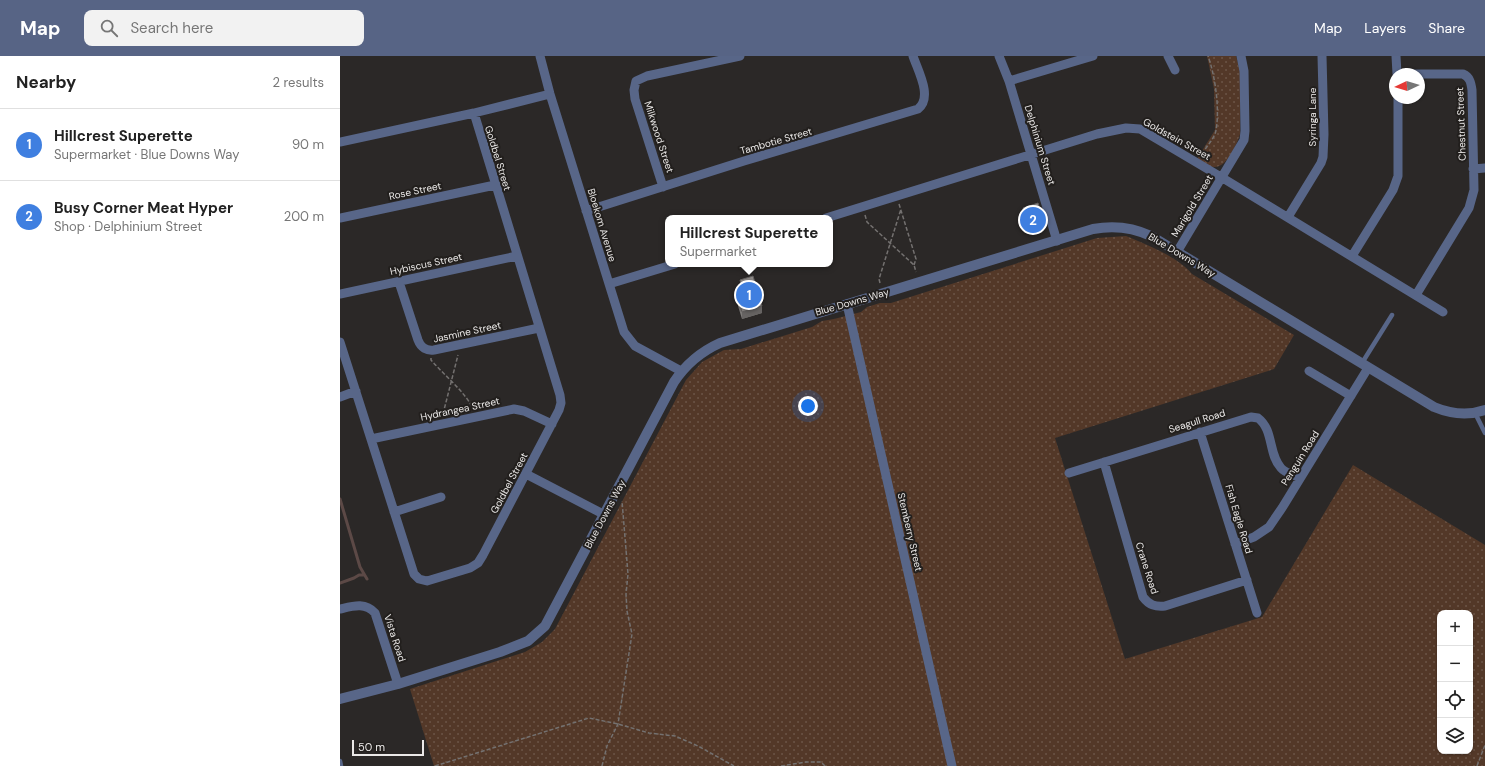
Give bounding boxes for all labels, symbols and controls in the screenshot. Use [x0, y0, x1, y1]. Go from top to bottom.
search box [84, 10, 364, 46]
text: Map [20, 16, 60, 41]
icon: search [98, 17, 120, 39]
text: Search here [130, 18, 213, 38]
text: Map [1314, 19, 1342, 37]
text: Layers [1364, 19, 1406, 37]
text: Share [1428, 19, 1465, 37]
north arrow [1389, 68, 1425, 104]
text: Nearby [16, 71, 76, 93]
text: 2 results [273, 74, 324, 91]
street label: Syringa Lane [1306, 87, 1319, 147]
street label: Chestnut Street [1453, 87, 1469, 161]
street label: Milkwood Street [641, 99, 677, 175]
street label: Delphinium Street [1022, 103, 1058, 187]
street label: Goldstein Street [1141, 115, 1213, 163]
street label: Goldbel Street [482, 124, 514, 192]
street label: Tambotie Street [739, 125, 814, 157]
text: Hillcrest Superette [54, 126, 193, 146]
text: 1 [27, 136, 31, 153]
text: 90 m [292, 136, 324, 153]
text: Supermarket · Blue Downs Way [54, 146, 239, 163]
street label: Marigold Street [1168, 172, 1216, 240]
street label: Rose Street [388, 179, 442, 203]
street label: Bloekom Avenue [585, 187, 619, 264]
text: Busy Corner Meat Hyper [54, 198, 233, 218]
pin: 2 [1020, 205, 1046, 235]
text: 2 [25, 208, 33, 225]
text: 200 m [284, 208, 324, 225]
popup [665, 215, 833, 267]
text: Shop · Delphinium Street [54, 218, 202, 235]
text: Hillcrest Superette [680, 223, 818, 243]
street label: Blue Downs Way [1146, 230, 1218, 280]
text: Supermarket [680, 243, 757, 260]
street label: Hybiscus Street [389, 250, 463, 278]
pin: 1 [736, 280, 762, 310]
street label: Blue Downs Way [814, 285, 891, 319]
street label: Jasmine Street [432, 318, 502, 346]
street label: Hydrangea Street [419, 394, 501, 424]
your location [798, 396, 818, 416]
street label: Seagull Road [1167, 406, 1227, 436]
street label: Penguin Road [1278, 428, 1322, 488]
street label: Goldbel Street [487, 450, 531, 516]
street label: Blue Downs Way [581, 477, 629, 551]
street label: Fish Eagle Road [1222, 483, 1256, 555]
street label: Stemberry Street [895, 492, 925, 573]
street label: Crane Road [1133, 540, 1161, 596]
map controls [1437, 610, 1473, 754]
button: + [1437, 610, 1473, 646]
street label: Vista Road [381, 613, 409, 663]
button: − [1437, 646, 1473, 682]
button: locate [1437, 682, 1473, 718]
button: layers [1437, 718, 1473, 754]
scale bar [352, 738, 424, 757]
text: 50 m [358, 740, 385, 754]

